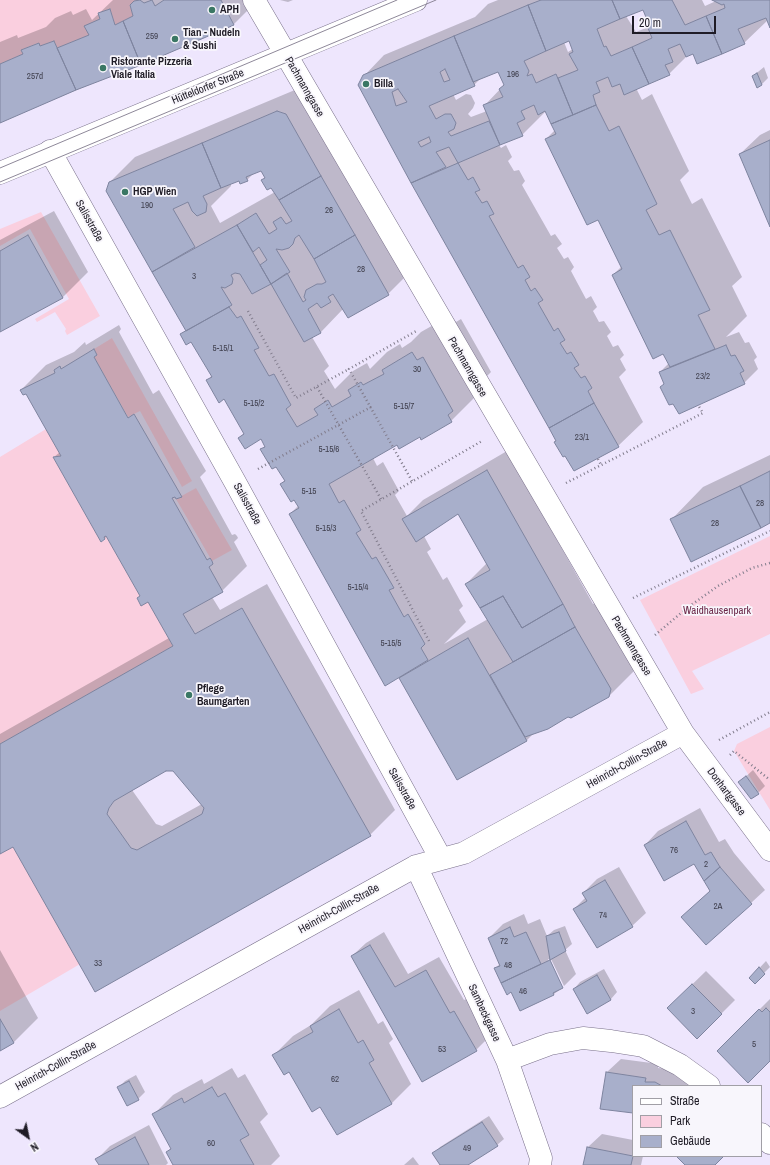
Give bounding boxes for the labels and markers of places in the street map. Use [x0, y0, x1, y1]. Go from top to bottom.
place label: APH [220, 3, 239, 17]
marker: APH [207, 5, 217, 15]
place label: Tian - Nudeln & Sushi [183, 26, 240, 52]
marker: Tian - Nudeln & Sushi [170, 34, 180, 44]
place label: Ristorante Pizzeria Viale Italia [111, 55, 192, 81]
marker: Ristorante Pizzeria Viale Italia [98, 63, 108, 73]
place label: Billa [374, 77, 393, 91]
marker: Billa [361, 79, 371, 89]
place label: HGP Wien [133, 185, 177, 199]
marker: HGP Wien [120, 187, 130, 197]
place label: Pflege Baumgarten [197, 682, 250, 708]
marker: Pflege Baumgarten [184, 690, 194, 700]

